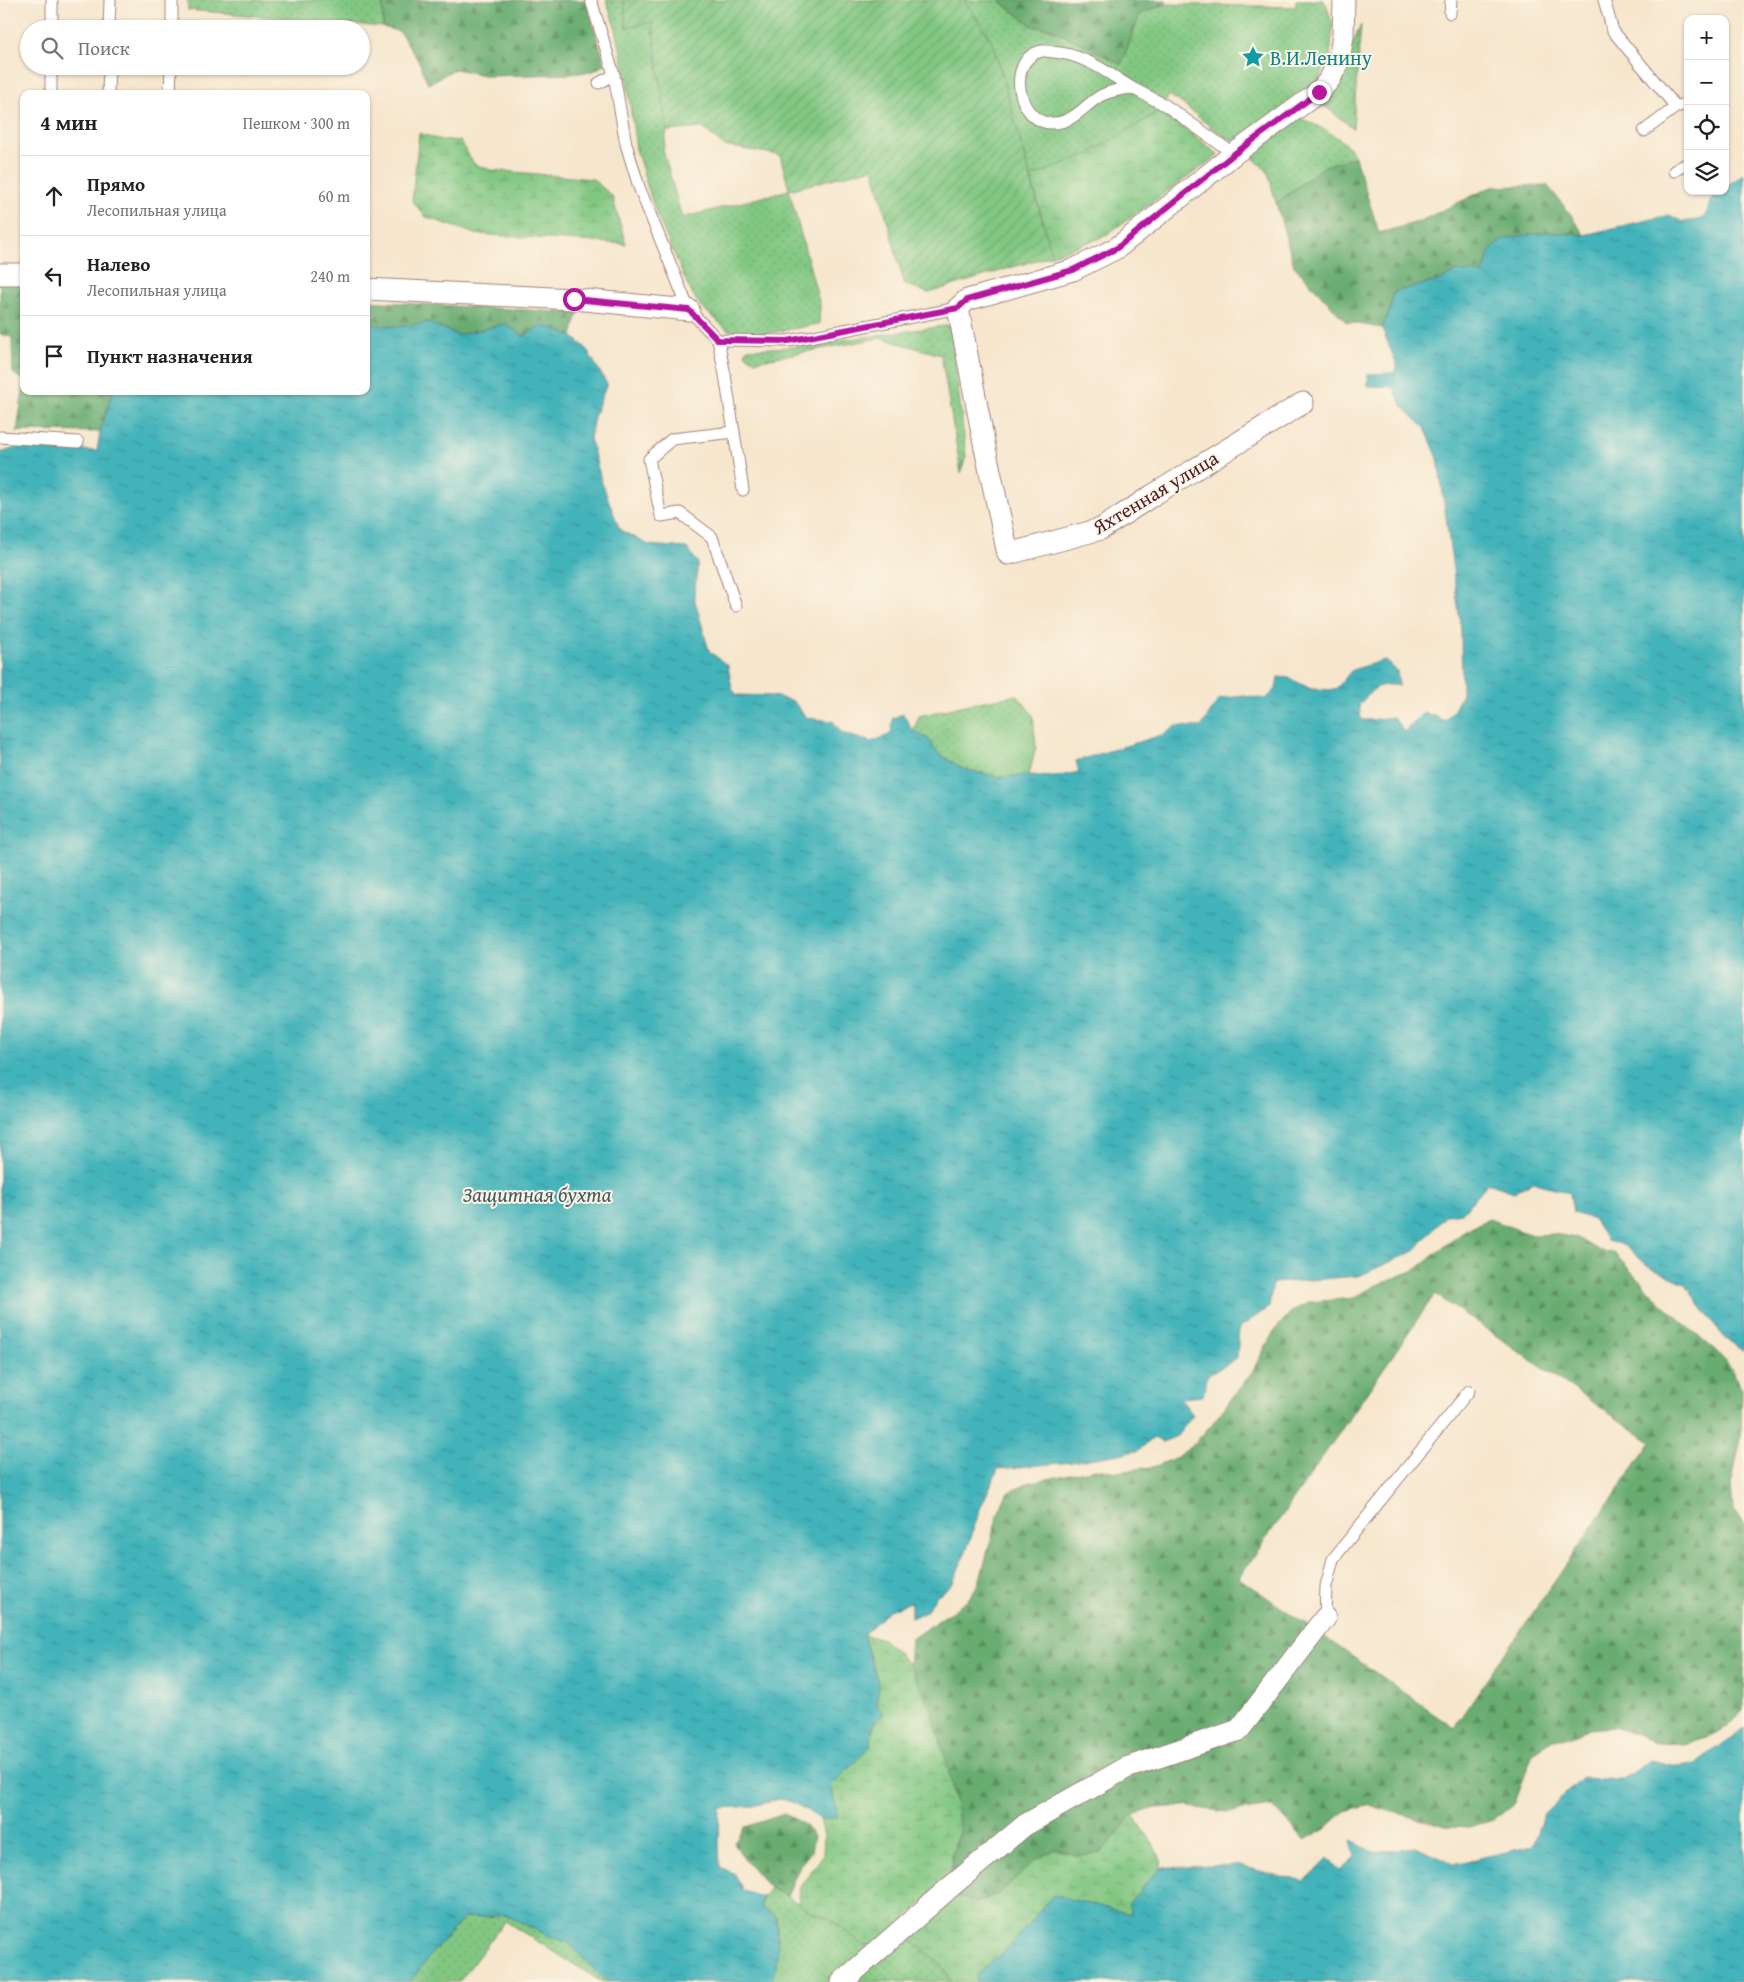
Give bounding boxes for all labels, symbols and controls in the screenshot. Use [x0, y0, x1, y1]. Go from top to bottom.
map controls [1684, 15, 1729, 195]
button: + [1684, 15, 1729, 60]
search box [20, 20, 370, 75]
icon: search [38, 34, 66, 62]
text: Поиск [78, 34, 130, 62]
place label: В.И.Ленину [1270, 43, 1372, 72]
place icon: В.И.Ленину [1240, 44, 1266, 70]
button: − [1684, 60, 1729, 105]
route end [1308, 81, 1331, 104]
button: locate [1684, 105, 1729, 150]
text: 4 мин [40, 107, 97, 138]
text: Пешком · 300 m [243, 111, 350, 135]
button: layers [1684, 150, 1729, 195]
text: Прямо [87, 170, 145, 198]
icon: ahead [40, 182, 68, 210]
text: 60 m [318, 184, 350, 208]
text: Лесопильная улица [87, 198, 227, 222]
text: Налево [87, 250, 150, 278]
icon: left [40, 262, 68, 290]
text: 240 m [310, 264, 350, 288]
text: Лесопильная улица [87, 278, 227, 302]
route start [563, 288, 586, 311]
icon: arrive [40, 342, 68, 370]
text: Пункт назначения [87, 342, 253, 370]
street label: Яхтенная улица [1086, 443, 1224, 542]
water label: Защитная бухта [463, 1179, 612, 1210]

